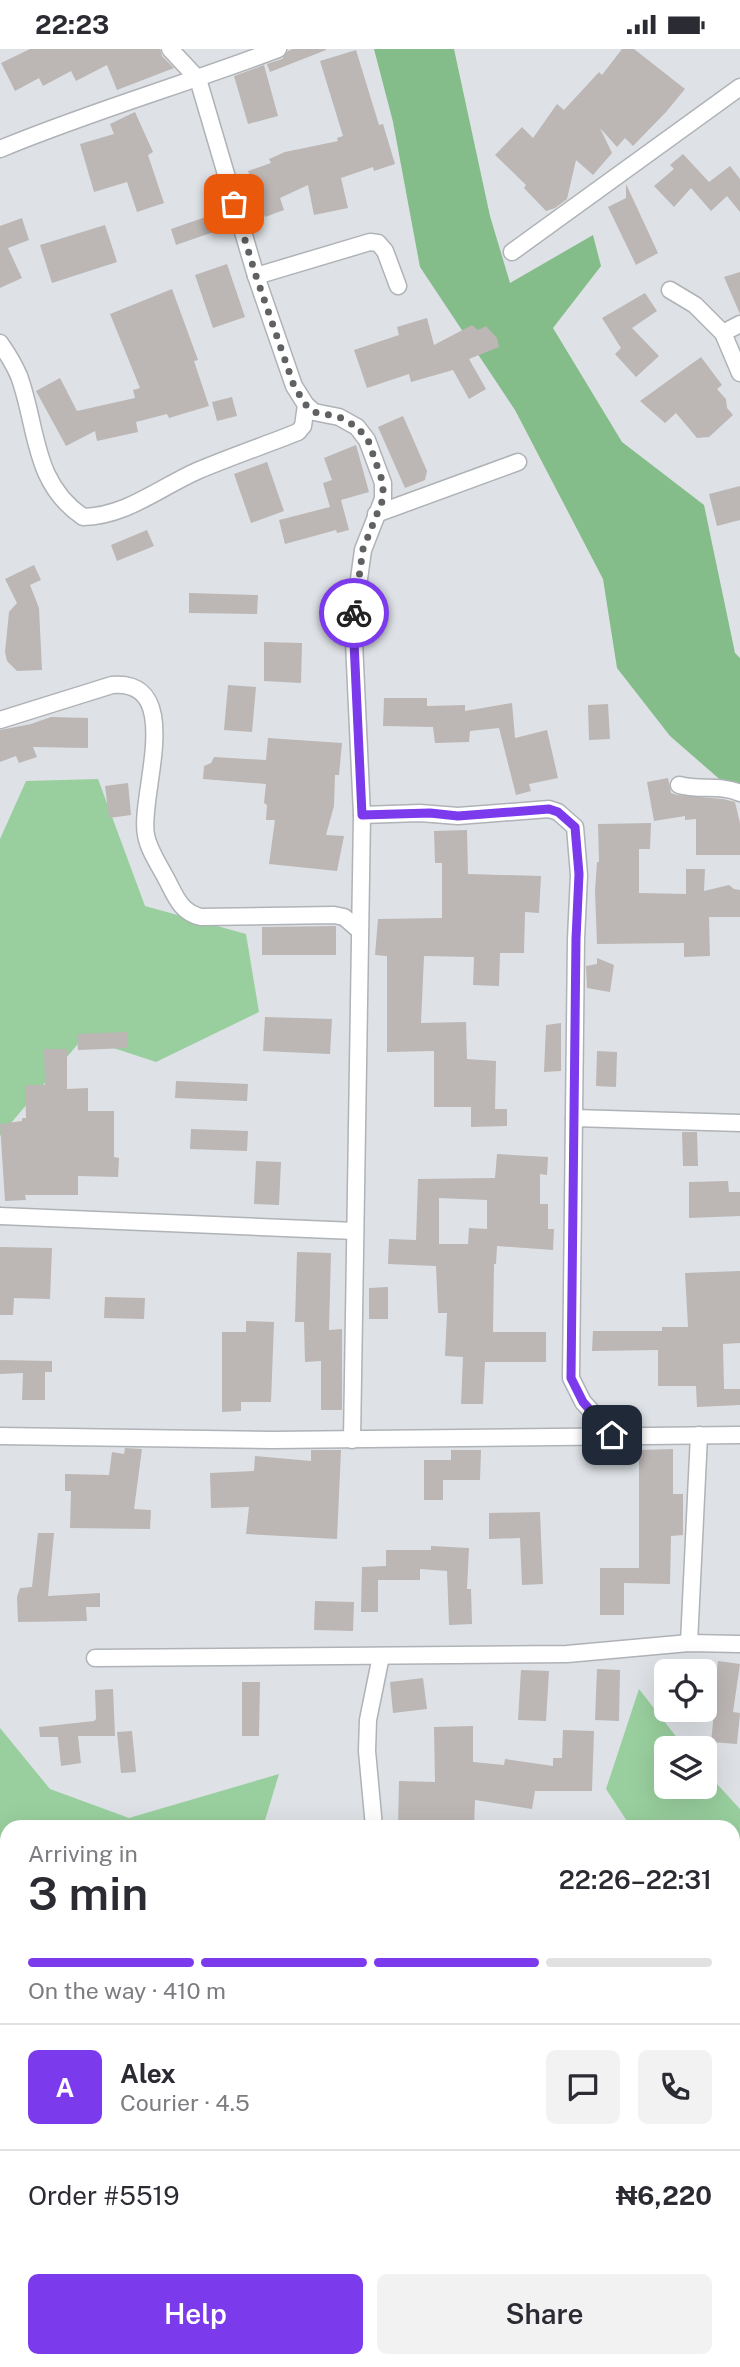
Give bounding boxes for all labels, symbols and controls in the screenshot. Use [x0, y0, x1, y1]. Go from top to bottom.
text: 22:23 [35, 9, 109, 40]
pin [204, 174, 264, 234]
icon: bag [215, 185, 253, 223]
courier [319, 578, 389, 648]
icon: bike [335, 594, 373, 632]
pin [582, 1405, 642, 1465]
icon: home [593, 1416, 631, 1454]
map controls [654, 1659, 717, 1799]
button: locate [654, 1659, 717, 1722]
button: layers [654, 1736, 717, 1799]
text: Arriving in [28, 1840, 138, 1867]
text: 22:26–22:31 [559, 1864, 712, 1895]
text: 3 min [28, 1866, 148, 1920]
text: On the way · 410 m [28, 1977, 226, 2004]
button: chat [546, 2050, 620, 2124]
button: phone [638, 2050, 712, 2124]
text: Alex [120, 2058, 176, 2089]
text: A [56, 2072, 74, 2103]
text: Courier · 4.5 [120, 2089, 250, 2116]
text: Order #5519 [28, 2180, 179, 2211]
text: ₦6,220 [616, 2180, 712, 2211]
button: Help [28, 2274, 363, 2354]
button: Share [377, 2274, 712, 2354]

